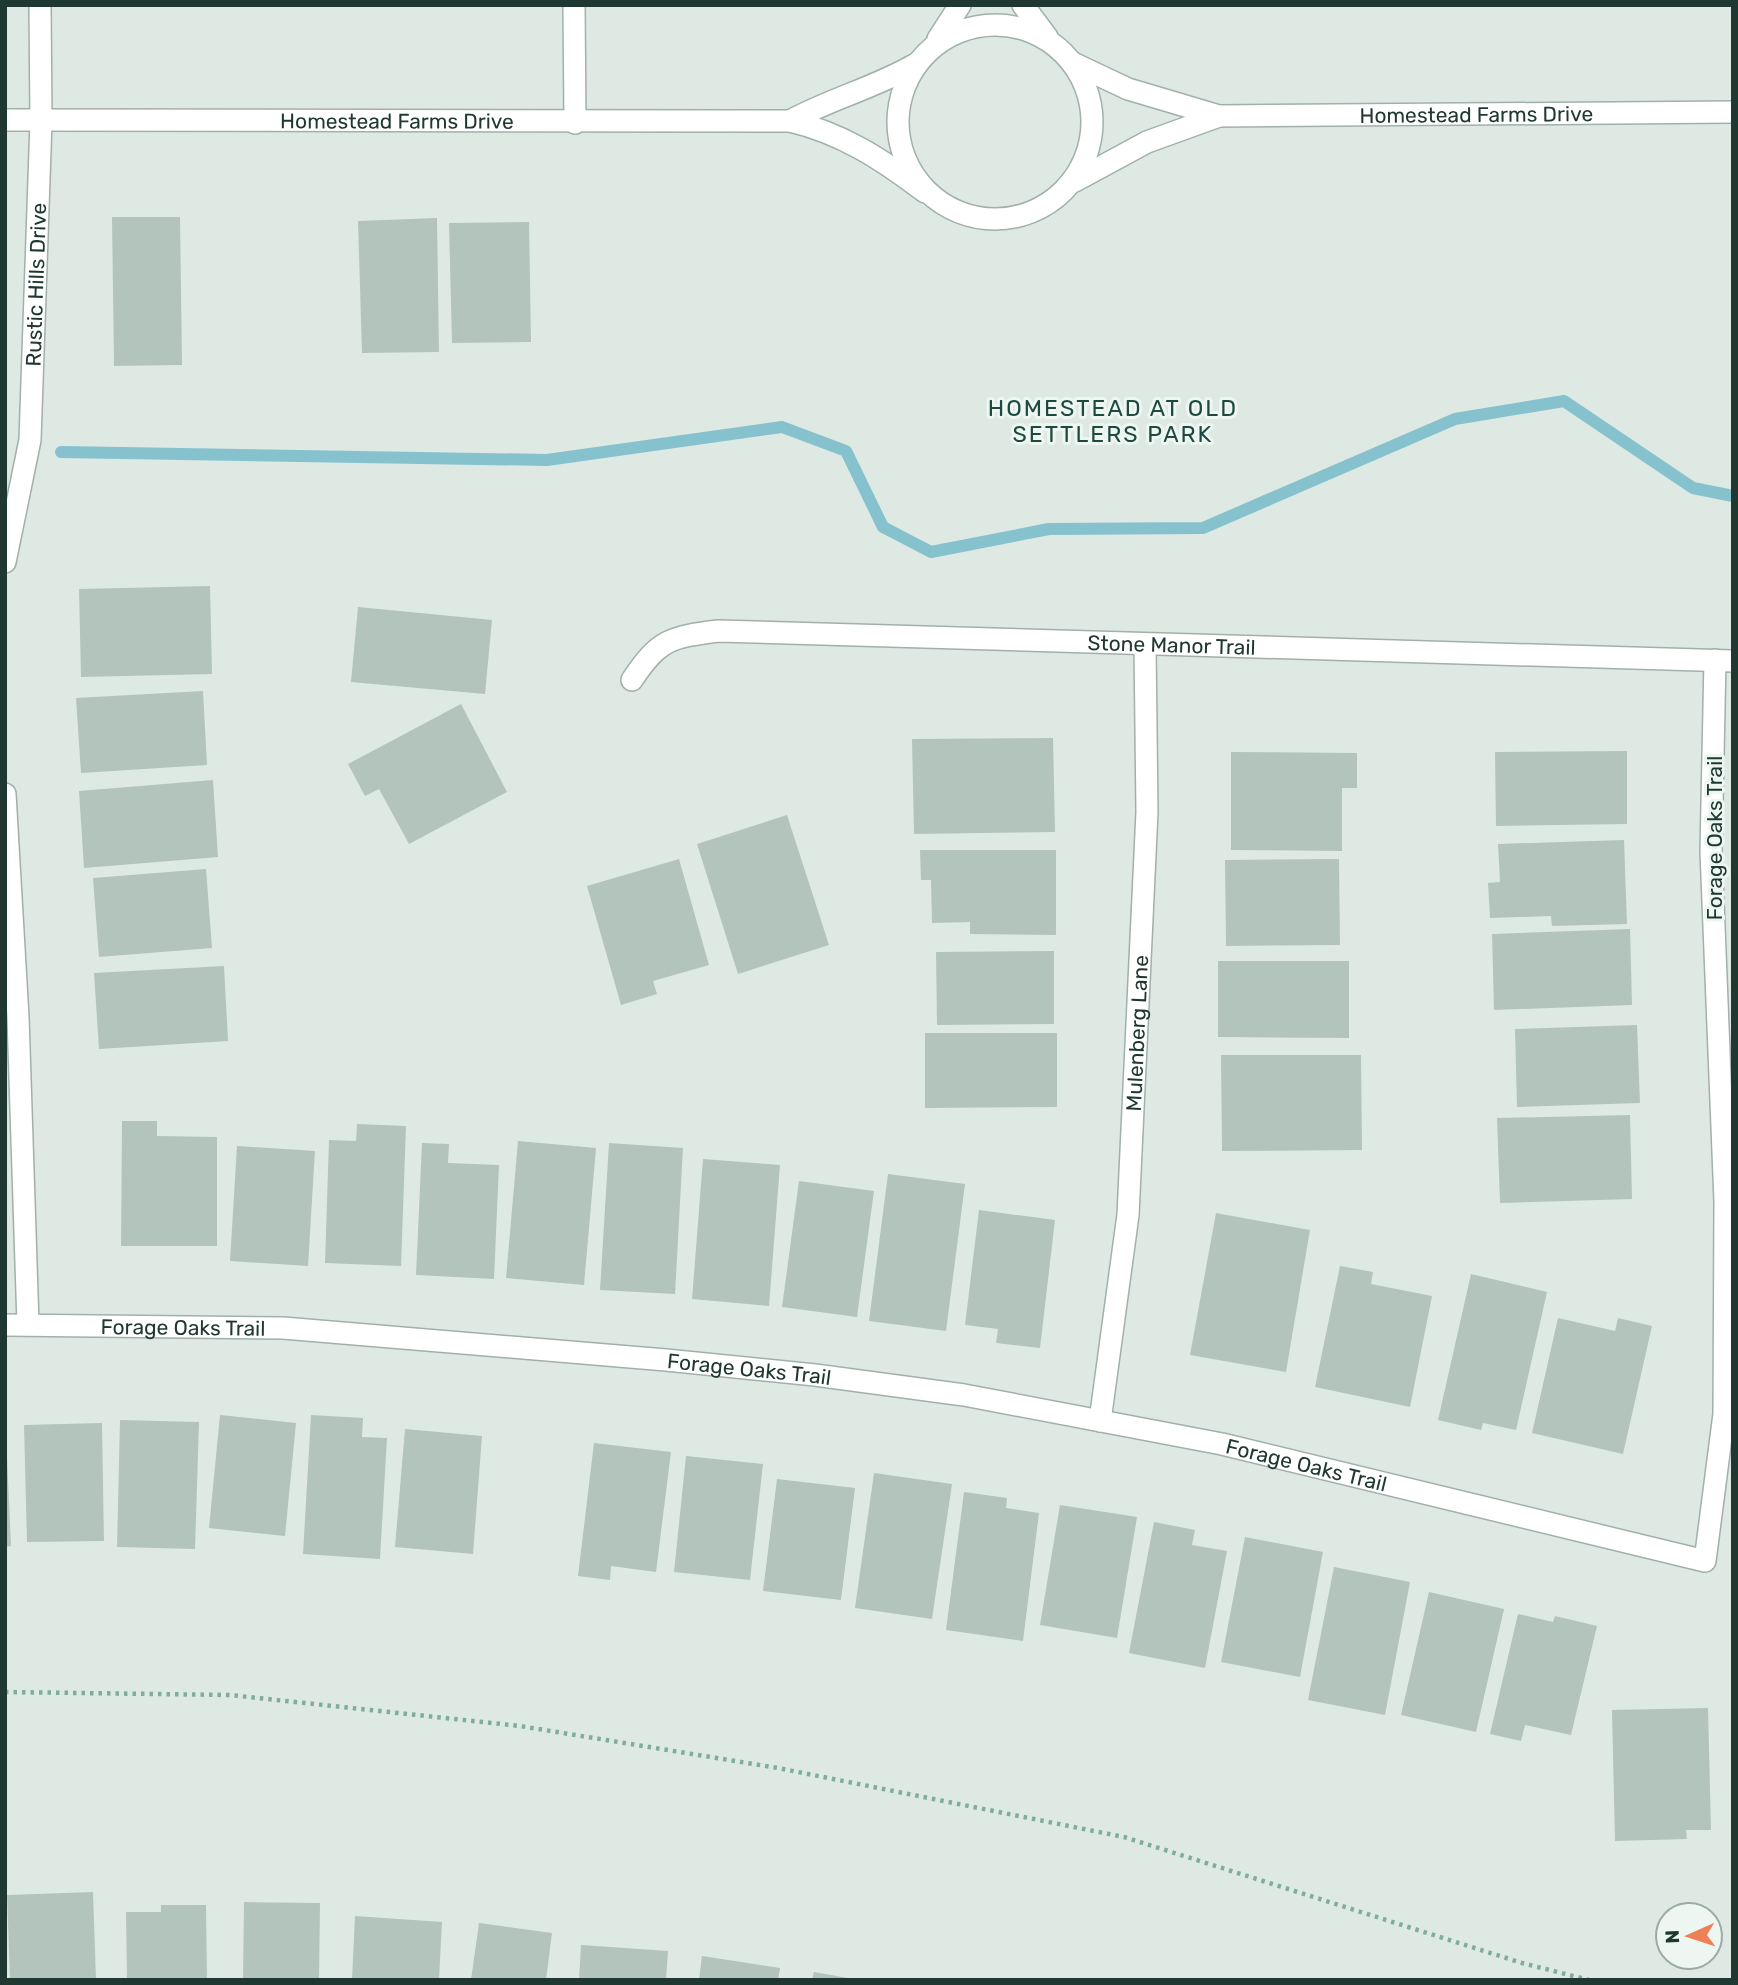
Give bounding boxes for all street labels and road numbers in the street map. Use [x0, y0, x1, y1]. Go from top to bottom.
street label: Homestead Farms Drive [1359, 101, 1593, 127]
street label: Homestead Farms Drive [280, 108, 514, 133]
street label: Rustic Hills Drive [20, 202, 51, 367]
street label: Stone Manor Trail [1087, 629, 1256, 659]
street label: Forage Oaks Trail [1702, 756, 1727, 920]
street label: Mulenberg Lane [1120, 954, 1153, 1112]
street label: Forage Oaks Trail [100, 1314, 266, 1340]
street label: Forage Oaks Trail [666, 1348, 833, 1390]
street label: Forage Oaks Trail [1223, 1433, 1390, 1496]

